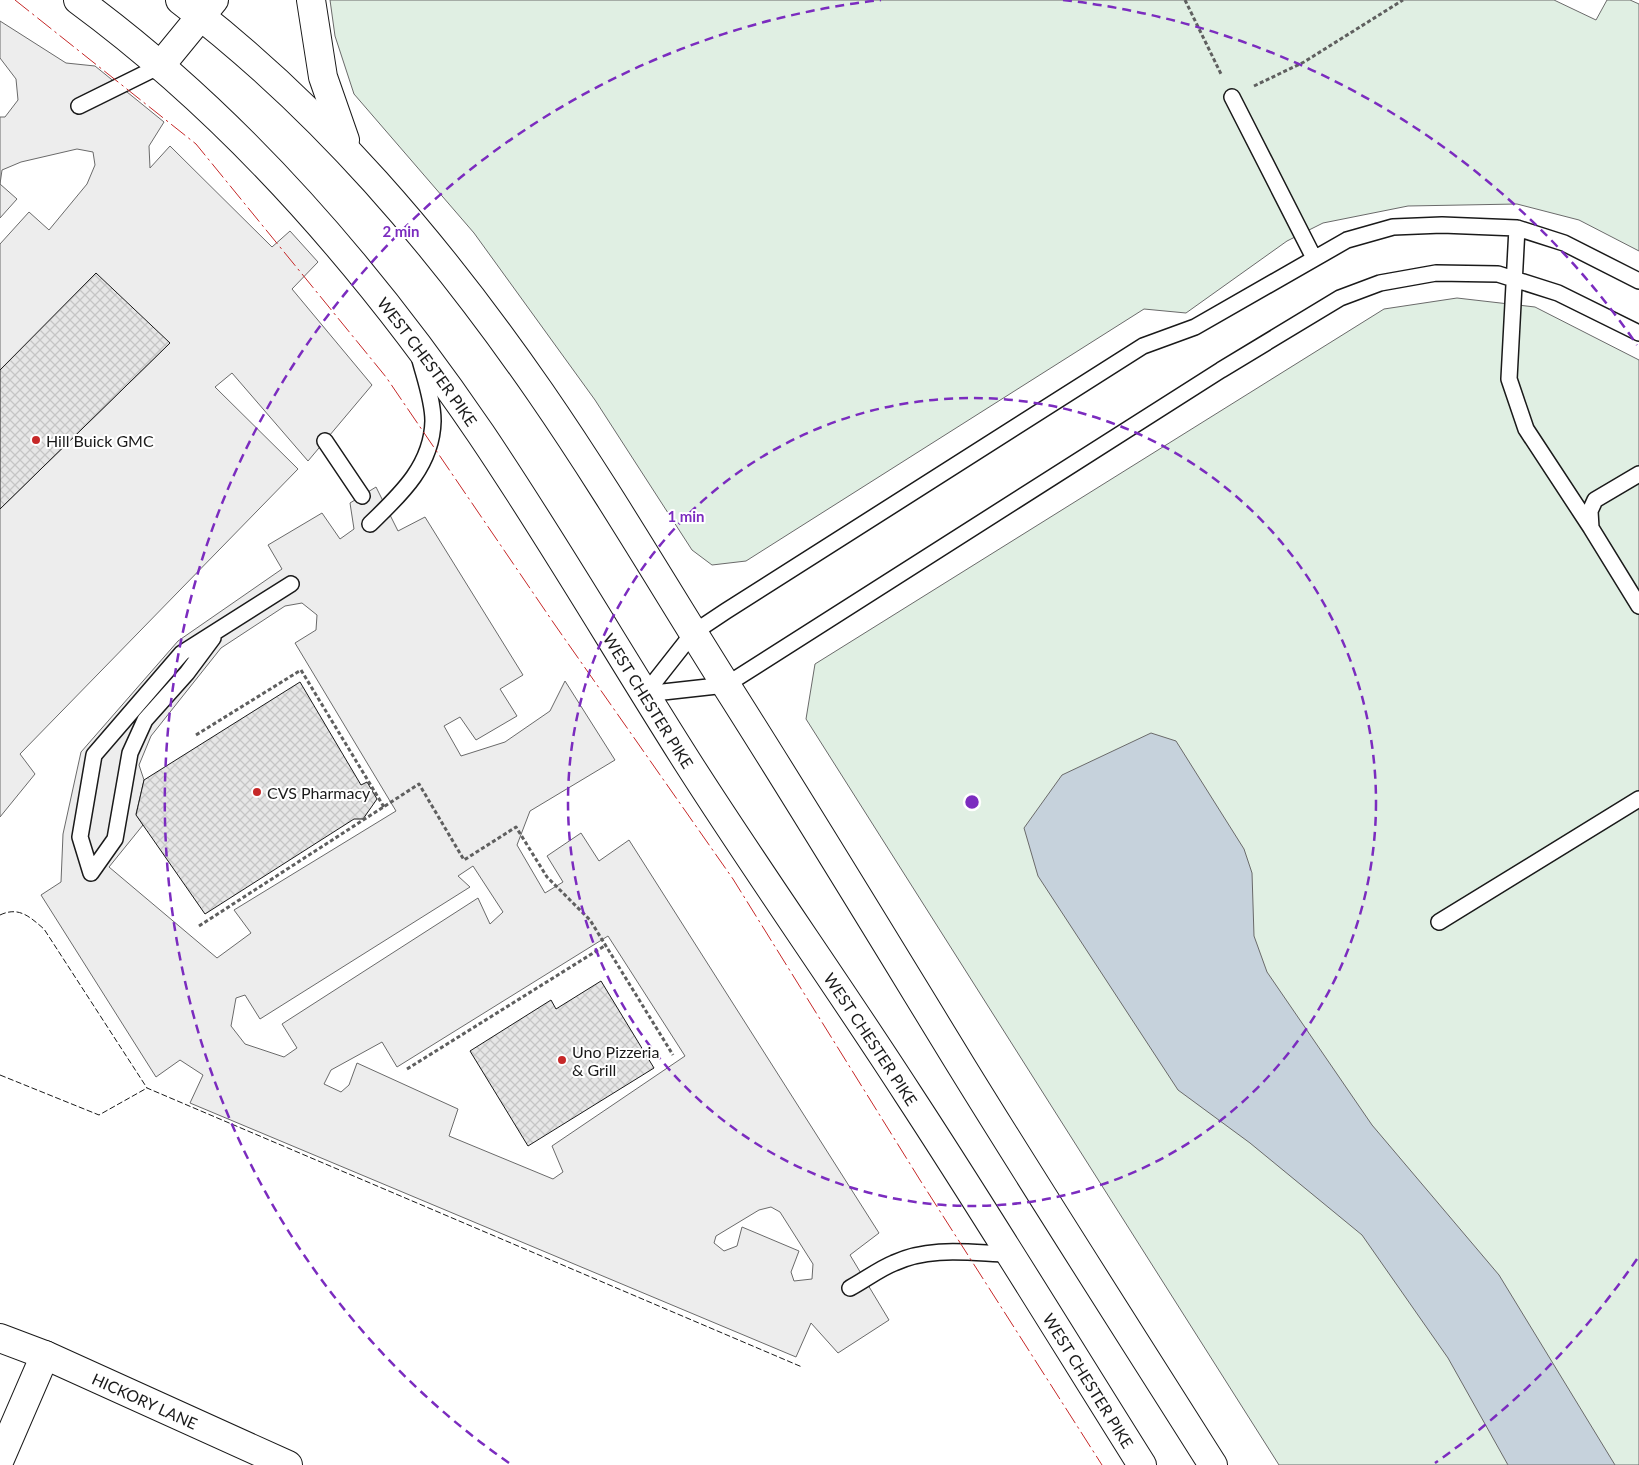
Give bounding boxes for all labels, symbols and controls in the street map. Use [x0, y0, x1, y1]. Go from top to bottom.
text: 2 min [382, 222, 420, 240]
street label: WEST CHESTER PIKE [374, 293, 482, 429]
place label: Hill Buick GMC [46, 431, 154, 450]
marker: Hill Buick GMC [30, 434, 42, 446]
text: 1 min [667, 507, 705, 525]
street label: WEST CHESTER PIKE [600, 629, 698, 771]
place label: CVS Pharmacy [267, 783, 371, 802]
marker: CVS Pharmacy [251, 786, 263, 798]
centre of rings [963, 793, 981, 811]
street label: WEST CHESTER PIKE [821, 969, 922, 1109]
place label: Uno Pizzeria & Grill [572, 1042, 659, 1079]
marker: Uno Pizzeria & Grill [556, 1054, 568, 1066]
street label: WEST CHESTER PIKE [1040, 1309, 1138, 1451]
street label: HICKORY LANE [89, 1368, 201, 1432]

